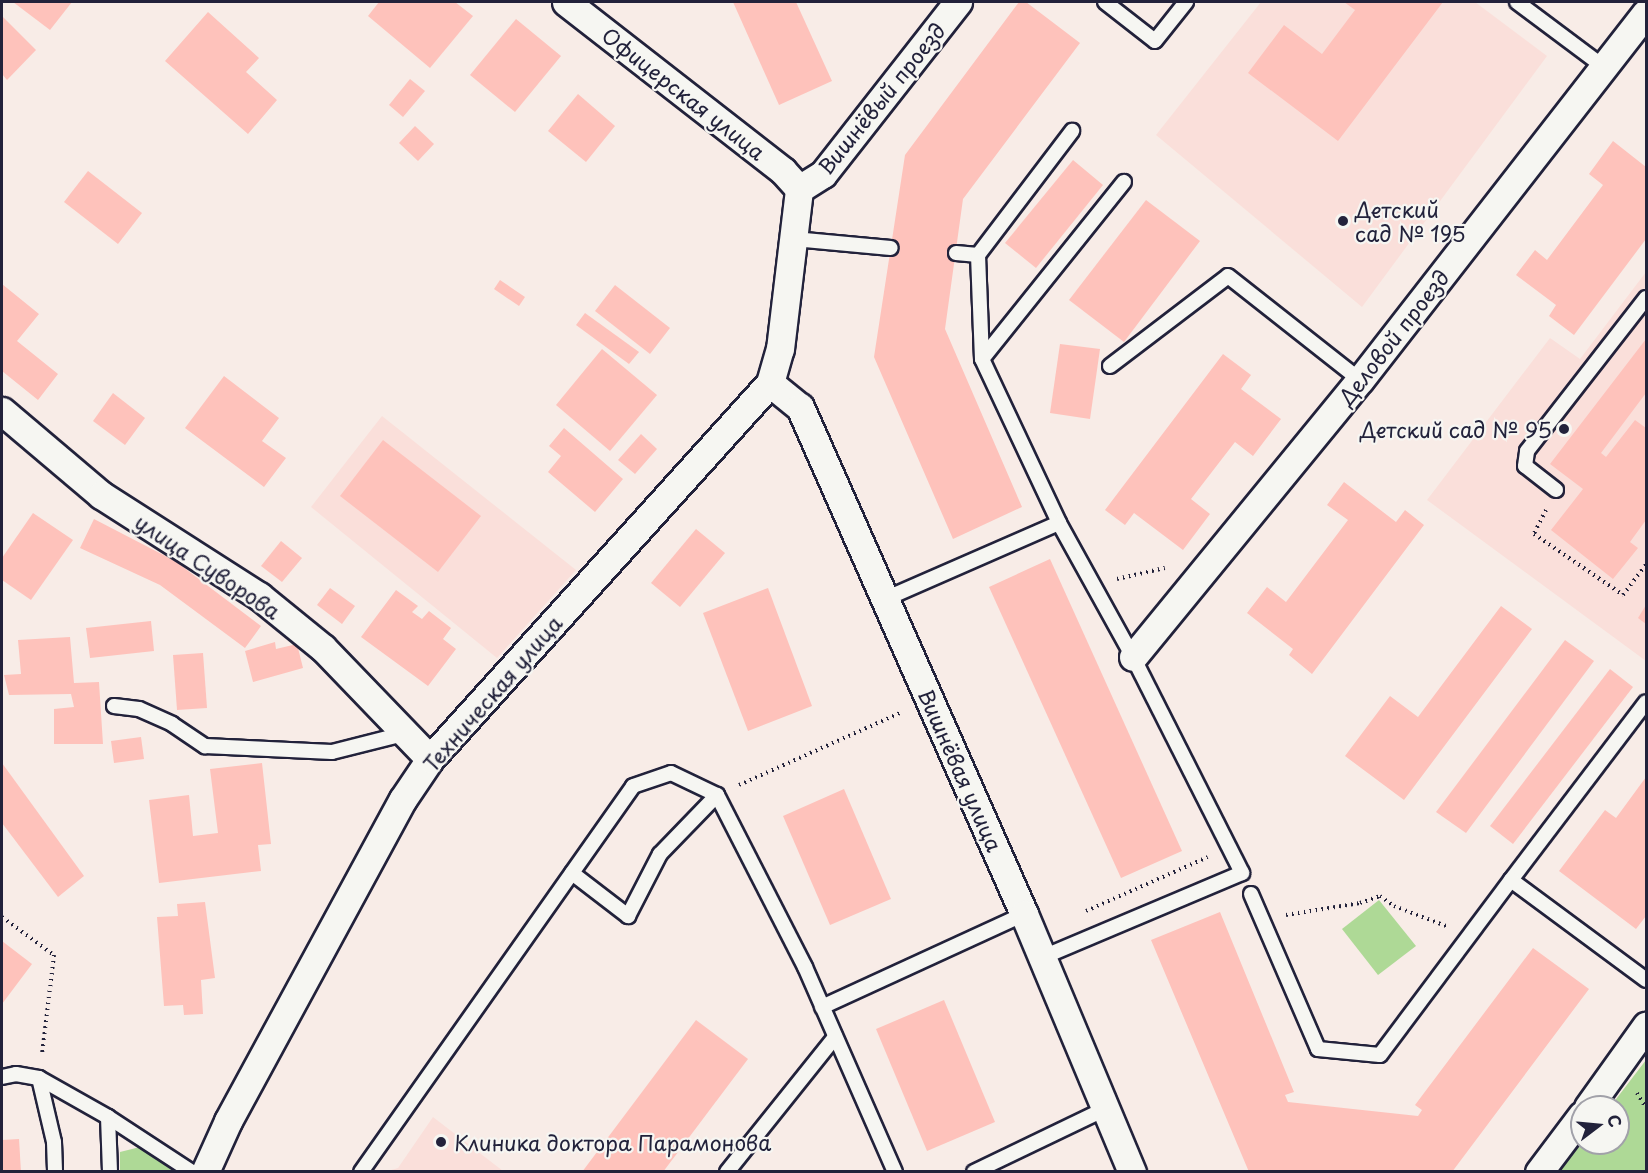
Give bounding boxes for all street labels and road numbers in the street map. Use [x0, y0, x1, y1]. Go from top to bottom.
street label: Вишнёвый проезд [813, 18, 949, 178]
street label: Офицерская улица [597, 21, 771, 165]
street label: Деловой проезд [1332, 264, 1454, 410]
street label: улица Суворова [130, 508, 286, 624]
street label: Техническая улица [417, 610, 567, 776]
street label: Вишнёвая улица [914, 685, 1008, 855]

